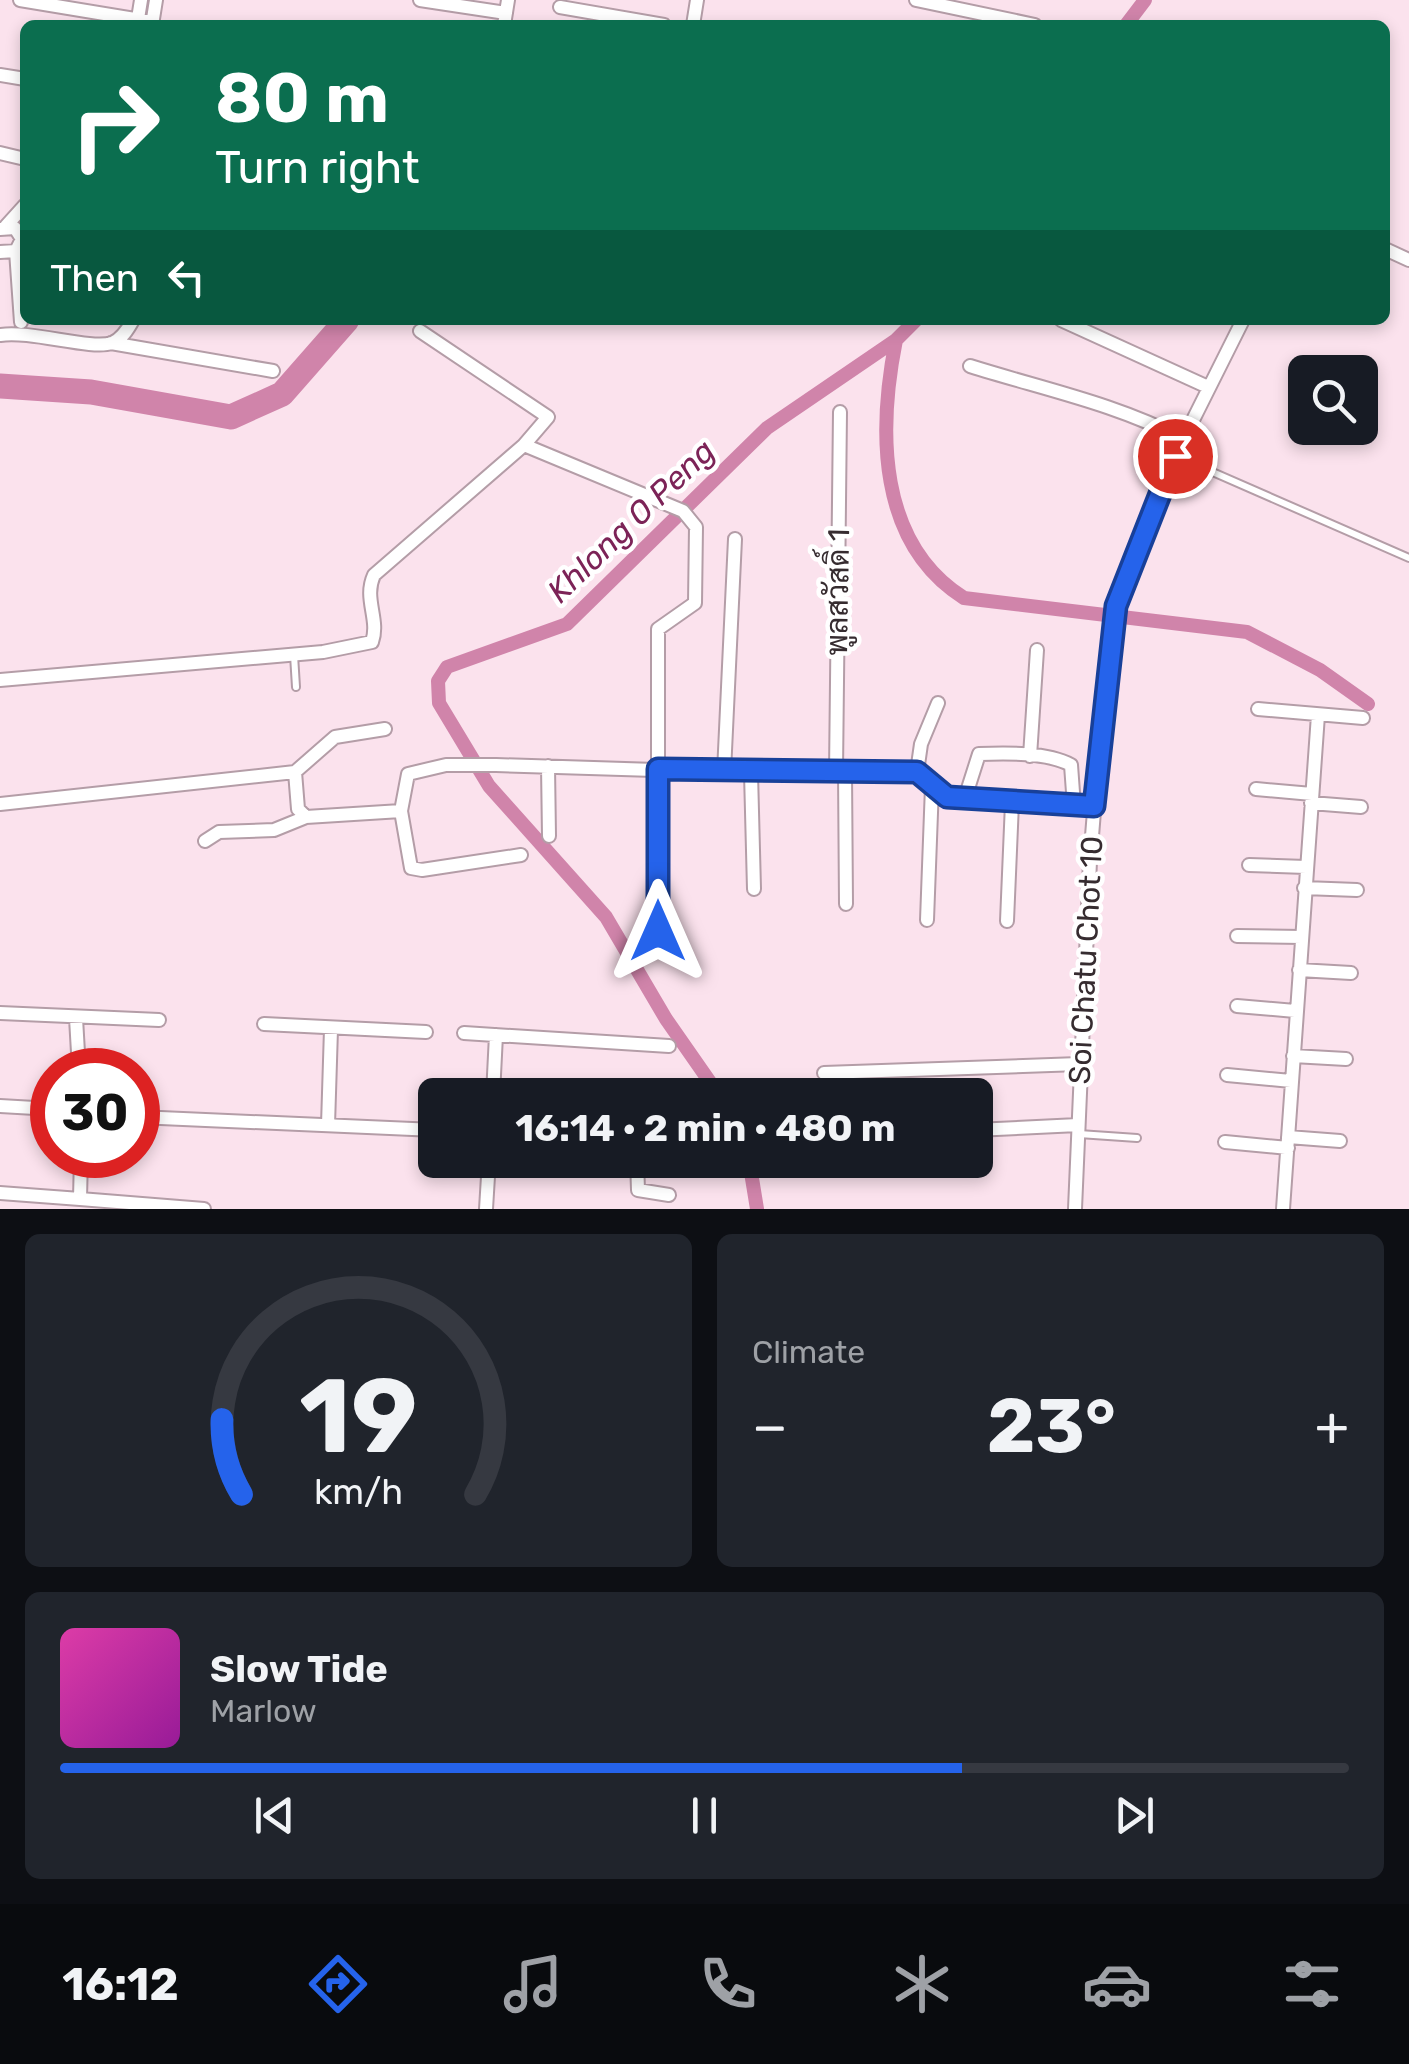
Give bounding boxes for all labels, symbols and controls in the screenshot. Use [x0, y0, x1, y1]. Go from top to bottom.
text: 80 m [215, 57, 389, 140]
icon: right [50, 60, 180, 190]
text: Turn right [215, 141, 419, 194]
icon: left [159, 250, 214, 305]
text: Then [50, 255, 139, 301]
map controls [1288, 355, 1378, 445]
button: search [1288, 355, 1378, 445]
pin [1133, 414, 1218, 499]
icon: arrive [1148, 429, 1203, 484]
water label: Khlong O Peng [540, 432, 722, 610]
street label: พูลสวัสดิ์ 1 [810, 528, 859, 656]
street label: Soi Chatu Chot 10 [1062, 835, 1110, 1085]
position arrow [606, 879, 710, 983]
speed limit sign: 30 [30, 1048, 160, 1178]
text: 16:14 · 2 min · 480 m [515, 1105, 896, 1151]
text: Climate [752, 1333, 865, 1371]
text: 19 [299, 1355, 418, 1478]
text: 23° [987, 1382, 1116, 1471]
text: − [752, 1394, 788, 1459]
text: + [1315, 1394, 1349, 1459]
text: km/h [314, 1471, 403, 1513]
text: Slow Tide [210, 1646, 388, 1692]
text: Marlow [210, 1692, 317, 1730]
icon: previous [247, 1788, 302, 1843]
icon: pause [677, 1788, 732, 1843]
icon: next [1107, 1788, 1162, 1843]
icon: directions [303, 1949, 373, 2019]
icon: music [498, 1949, 568, 2019]
icon: phone [693, 1949, 763, 2019]
icon: climate [887, 1949, 957, 2019]
icon: car [1082, 1949, 1152, 2019]
icon: filters [1277, 1949, 1347, 2019]
text: 16:12 [62, 1958, 179, 2011]

